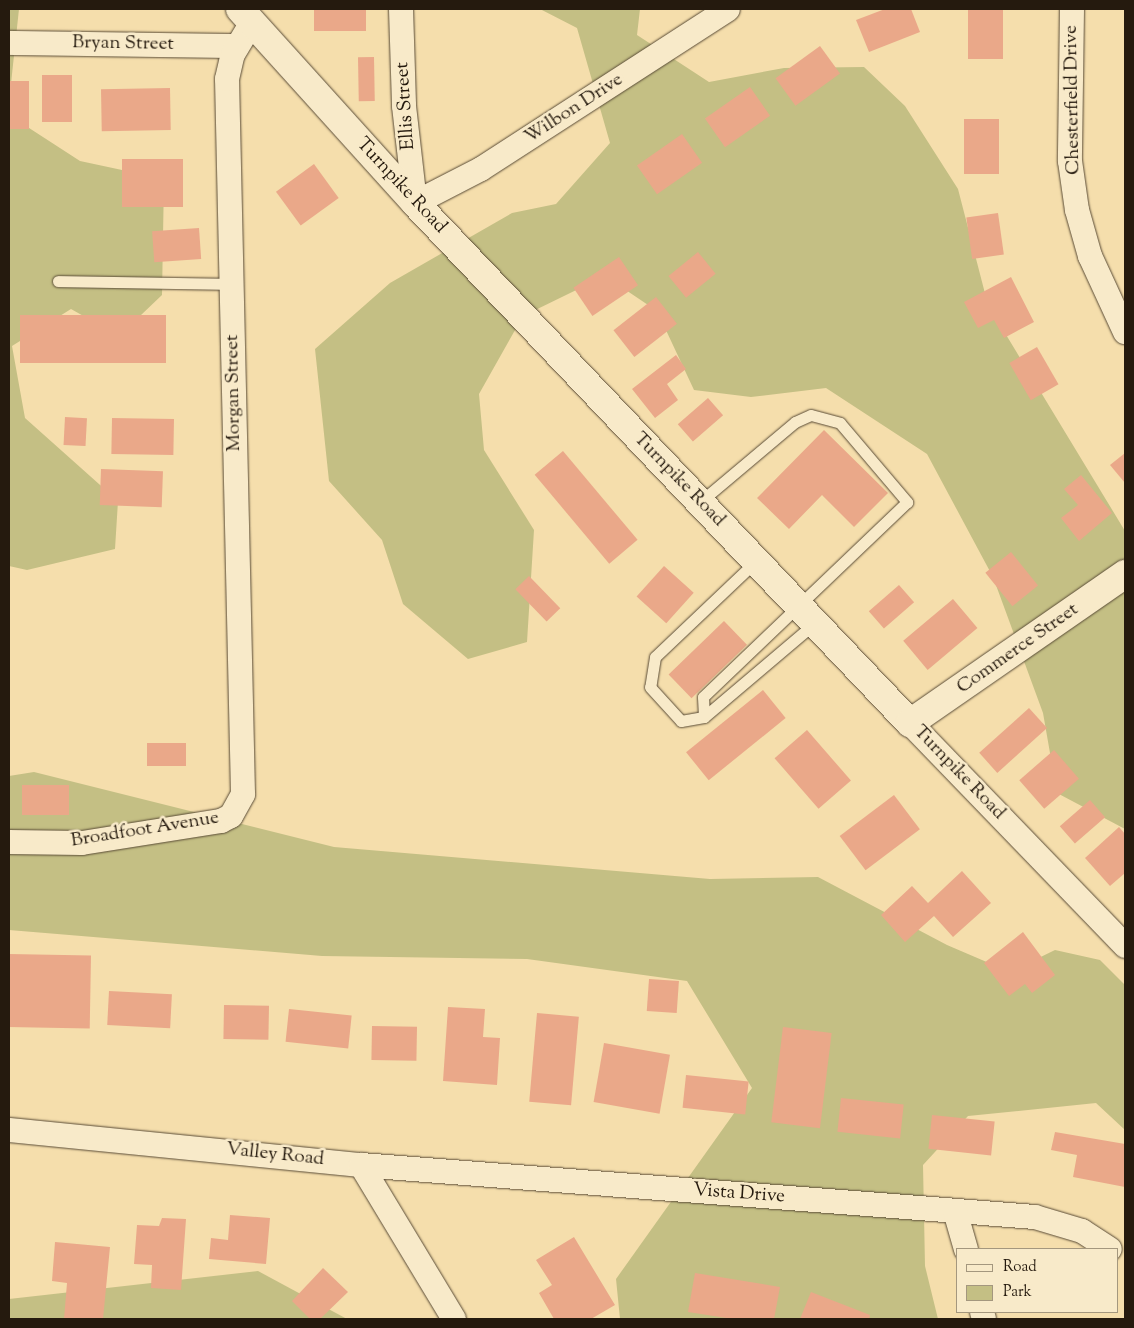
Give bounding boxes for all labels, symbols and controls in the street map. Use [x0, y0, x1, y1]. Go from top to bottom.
street label: Chesterfield Drive [1060, 25, 1086, 175]
street label: Bryan Street [72, 32, 174, 56]
street label: Ellis Street [392, 61, 420, 151]
street label: Wilbon Drive [521, 69, 627, 149]
street label: Turnpike Road [351, 133, 451, 239]
street label: Morgan Street [222, 334, 246, 452]
street label: Turnpike Road [628, 428, 730, 532]
street label: Commerce Street [953, 599, 1083, 699]
street label: Turnpike Road [908, 721, 1010, 825]
street label: Broadfoot Avenue [69, 807, 221, 853]
street label: Valley Road [225, 1139, 325, 1171]
street label: Vista Drive [692, 1179, 786, 1209]
legend [956, 1248, 1119, 1313]
text: Road [1003, 1257, 1037, 1278]
text: Park [1003, 1282, 1032, 1303]

